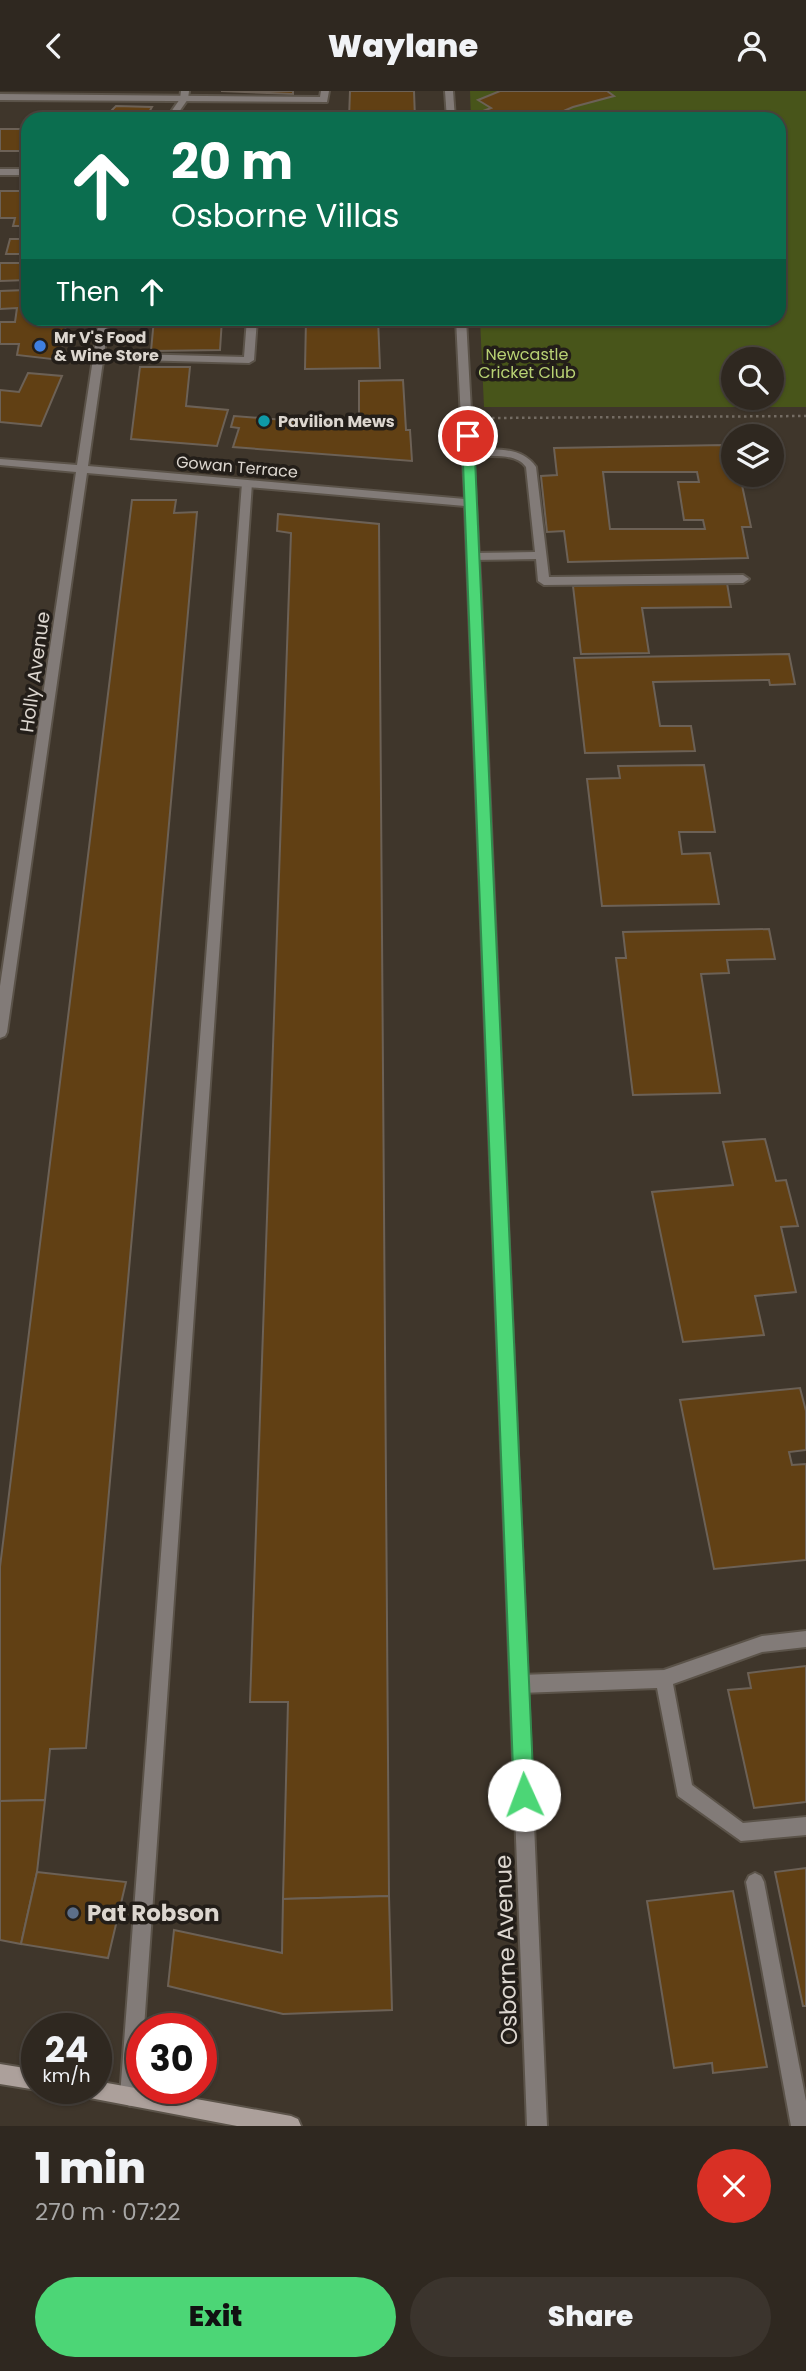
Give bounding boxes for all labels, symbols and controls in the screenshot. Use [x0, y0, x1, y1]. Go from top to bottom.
text: Waylane [328, 23, 478, 68]
icon: back [35, 27, 73, 65]
icon: person [733, 27, 771, 65]
text: 20 m [171, 128, 293, 196]
icon: ahead [56, 140, 147, 231]
text: Osborne Villas [171, 193, 399, 238]
icon: ahead [133, 273, 171, 311]
text: Then [56, 274, 119, 310]
place label: Mr V's Food & Wine Store [54, 326, 159, 367]
marker: Mr V's Food & Wine Store [32, 338, 48, 354]
park label: Newcastle Cricket Club [478, 343, 576, 384]
map controls [721, 347, 784, 487]
button: search [721, 347, 784, 410]
pin [438, 406, 498, 466]
place label: Pavilion Mews [278, 410, 395, 433]
marker: Pavilion Mews [256, 413, 272, 429]
icon: arrive [449, 417, 487, 455]
button: layers [721, 424, 784, 487]
street label: Gowan Terrace [175, 450, 299, 484]
street label: Holly Avenue [13, 610, 57, 734]
position arrow [487, 1758, 561, 1832]
street label: Osborne Avenue [487, 1854, 525, 2046]
place label: Pat Robson [87, 1897, 219, 1929]
marker: Pat Robson [65, 1905, 81, 1921]
speed limit sign: 30 [126, 2013, 217, 2104]
text: 24 [45, 2025, 88, 2074]
text: km/h [43, 2063, 90, 2088]
text: 1 min [35, 2139, 146, 2198]
button: close [697, 2149, 771, 2223]
text: 270 m · 07:22 [35, 2196, 181, 2228]
button: Exit [35, 2277, 396, 2357]
button: Share [410, 2277, 771, 2357]

